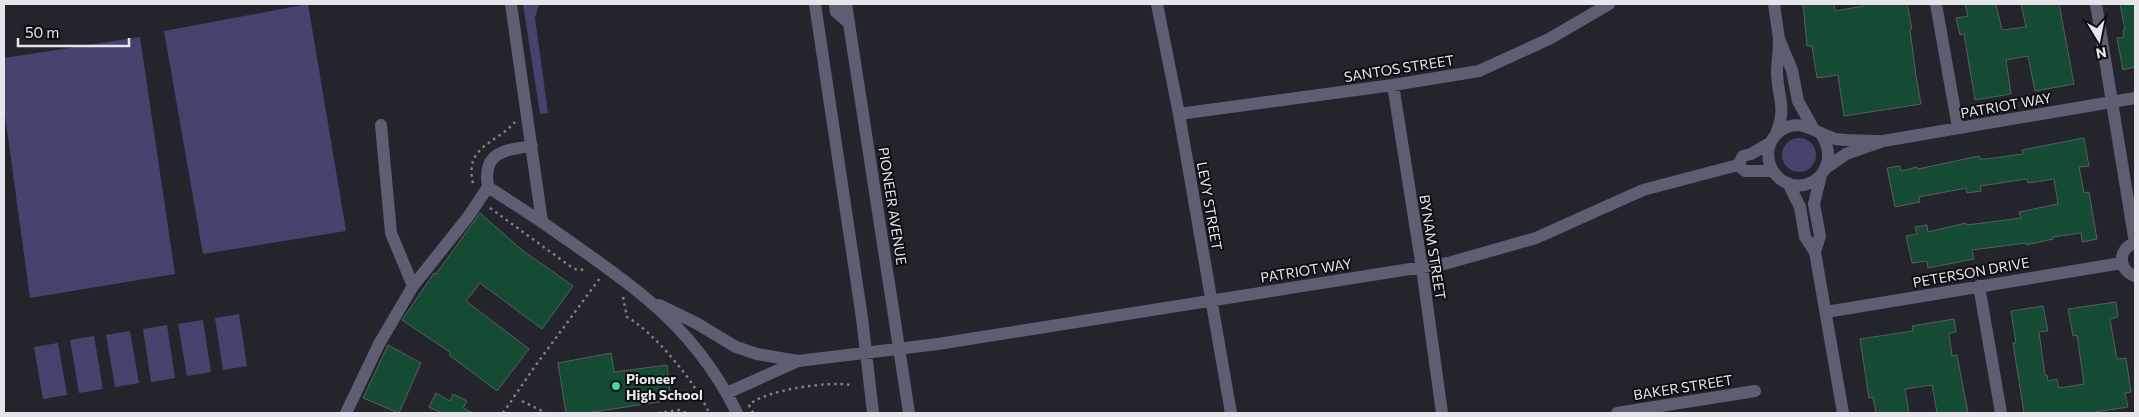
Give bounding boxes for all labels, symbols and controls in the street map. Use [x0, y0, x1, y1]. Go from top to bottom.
scale bar [18, 15, 129, 47]
north arrow [2074, 15, 2124, 65]
text: 50 m [25, 23, 59, 41]
text: N [2095, 44, 2108, 63]
street label: SANTOS STREET [1343, 51, 1455, 85]
street label: PATRIOT WAY [1959, 89, 2053, 121]
street label: PIONEER AVENUE [875, 146, 911, 266]
street label: LEVY STREET [1194, 160, 1226, 252]
street label: BYNAM STREET [1416, 193, 1450, 301]
street label: PETERSON DRIVE [1911, 253, 2031, 291]
street label: PATRIOT WAY [1259, 254, 1353, 286]
place label: Pioneer High School [626, 370, 703, 403]
street label: BAKER STREET [1632, 371, 1734, 403]
marker: Pioneer High School [610, 380, 622, 392]

